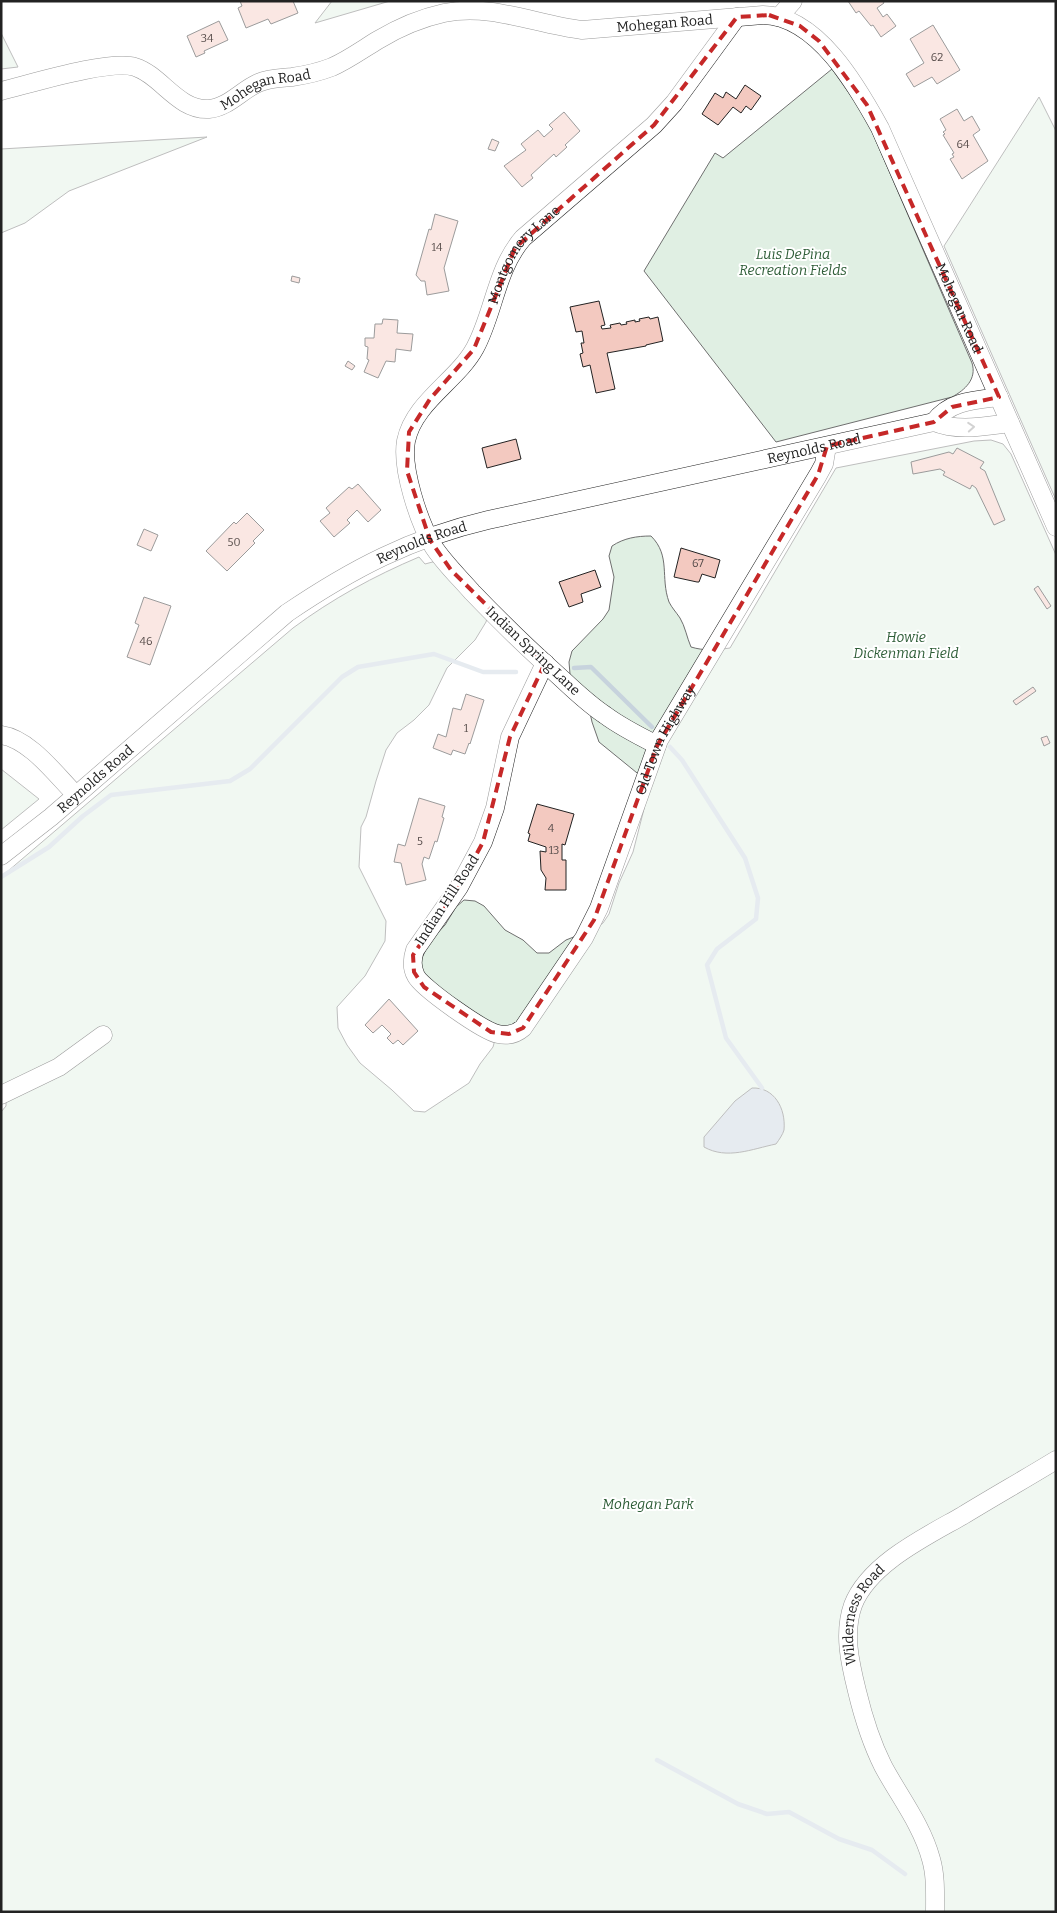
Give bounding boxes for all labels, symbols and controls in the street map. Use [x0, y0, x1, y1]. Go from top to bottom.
street label: Mohegan Road [616, 11, 714, 36]
house number: 34 [201, 32, 214, 45]
house number: 62 [931, 51, 943, 64]
street label: Mohegan Road [217, 65, 312, 114]
house number: 64 [957, 138, 970, 151]
street label: Montgomery Lane [484, 201, 563, 306]
house number: 14 [432, 241, 443, 254]
park label: Luis DePina Recreation Fields [739, 246, 847, 279]
street label: Mohegan Road [932, 260, 987, 356]
one-way arrow [968, 422, 976, 433]
street label: Reynolds Road [766, 430, 862, 467]
street label: Reynolds Road [374, 517, 469, 567]
house number: 50 [228, 536, 240, 549]
house number: 67 [692, 557, 704, 570]
street label: Indian Spring Lane [482, 603, 584, 699]
park label: Howie Dickenman Field [853, 629, 959, 662]
house number: 46 [140, 635, 152, 648]
street label: Old Town Highway [631, 681, 699, 797]
house number: 1 [464, 722, 469, 735]
street label: Reynolds Road [54, 741, 137, 816]
house number: 4 [548, 822, 555, 835]
house number: 5 [417, 835, 423, 848]
house number: 13 [549, 844, 559, 857]
street label: Indian Hill Road [411, 852, 483, 948]
park label: Mohegan Park [602, 1496, 694, 1513]
street label: Wilderness Road [839, 1560, 888, 1667]

